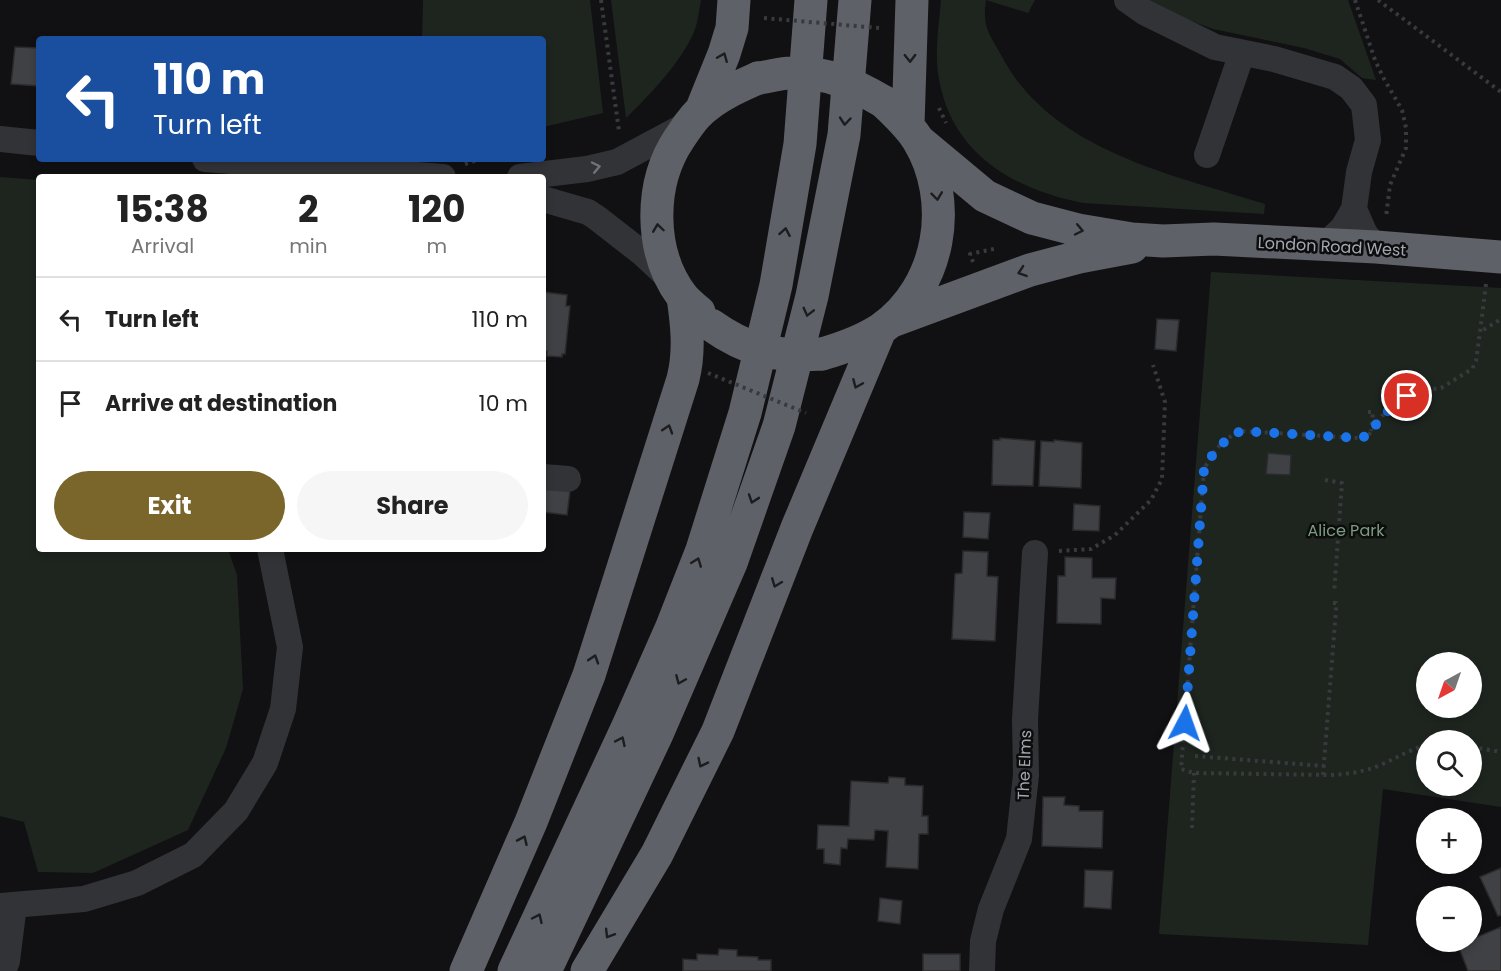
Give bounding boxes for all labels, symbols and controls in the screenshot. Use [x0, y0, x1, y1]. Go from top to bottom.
text: 110 m [153, 50, 265, 109]
one-way arrow [715, 52, 728, 62]
one-way arrow [904, 54, 916, 63]
icon: left [54, 60, 132, 138]
text: Turn left [153, 106, 262, 143]
one-way arrow [839, 117, 852, 126]
one-way arrow [590, 162, 600, 175]
text: 15:38 [116, 184, 209, 235]
text: 2 [298, 184, 319, 235]
text: 120 [408, 184, 466, 235]
one-way arrow [930, 192, 943, 201]
one-way arrow [1074, 222, 1084, 235]
one-way arrow [652, 223, 664, 232]
one-way arrow [779, 227, 791, 237]
street label: London Road West [1257, 231, 1407, 262]
text: Arrival [131, 232, 194, 260]
text: min [289, 232, 328, 260]
text: m [426, 232, 447, 260]
one-way arrow [1017, 265, 1028, 278]
icon: left [54, 303, 87, 336]
text: Turn left [105, 304, 199, 335]
text: 110 m [472, 304, 528, 335]
one-way arrow [803, 307, 816, 317]
pin [1381, 370, 1432, 421]
one-way arrow [852, 377, 864, 388]
icon: arrive [1390, 379, 1423, 412]
icon: arrive [54, 387, 87, 420]
text: Arrive at destination [105, 388, 337, 419]
text: 10 m [479, 388, 528, 419]
one-way arrow [660, 424, 673, 435]
button: Exit [54, 471, 285, 540]
button: Share [297, 471, 528, 540]
one-way arrow [748, 493, 761, 504]
park label: Alice Park [1308, 519, 1385, 542]
one-way arrow [690, 557, 702, 568]
one-way arrow [771, 577, 783, 588]
north arrow [1416, 652, 1482, 718]
map controls [1416, 652, 1482, 952]
one-way arrow [587, 654, 600, 665]
one-way arrow [676, 674, 688, 685]
position arrow [1153, 691, 1217, 755]
street label: The Elms [1012, 730, 1037, 800]
button: search [1416, 730, 1482, 796]
one-way arrow [614, 737, 626, 748]
one-way arrow [698, 757, 710, 768]
button: + [1416, 808, 1482, 874]
one-way arrow [516, 836, 528, 847]
button: − [1416, 886, 1482, 952]
one-way arrow [531, 914, 543, 925]
one-way arrow [605, 928, 617, 938]

